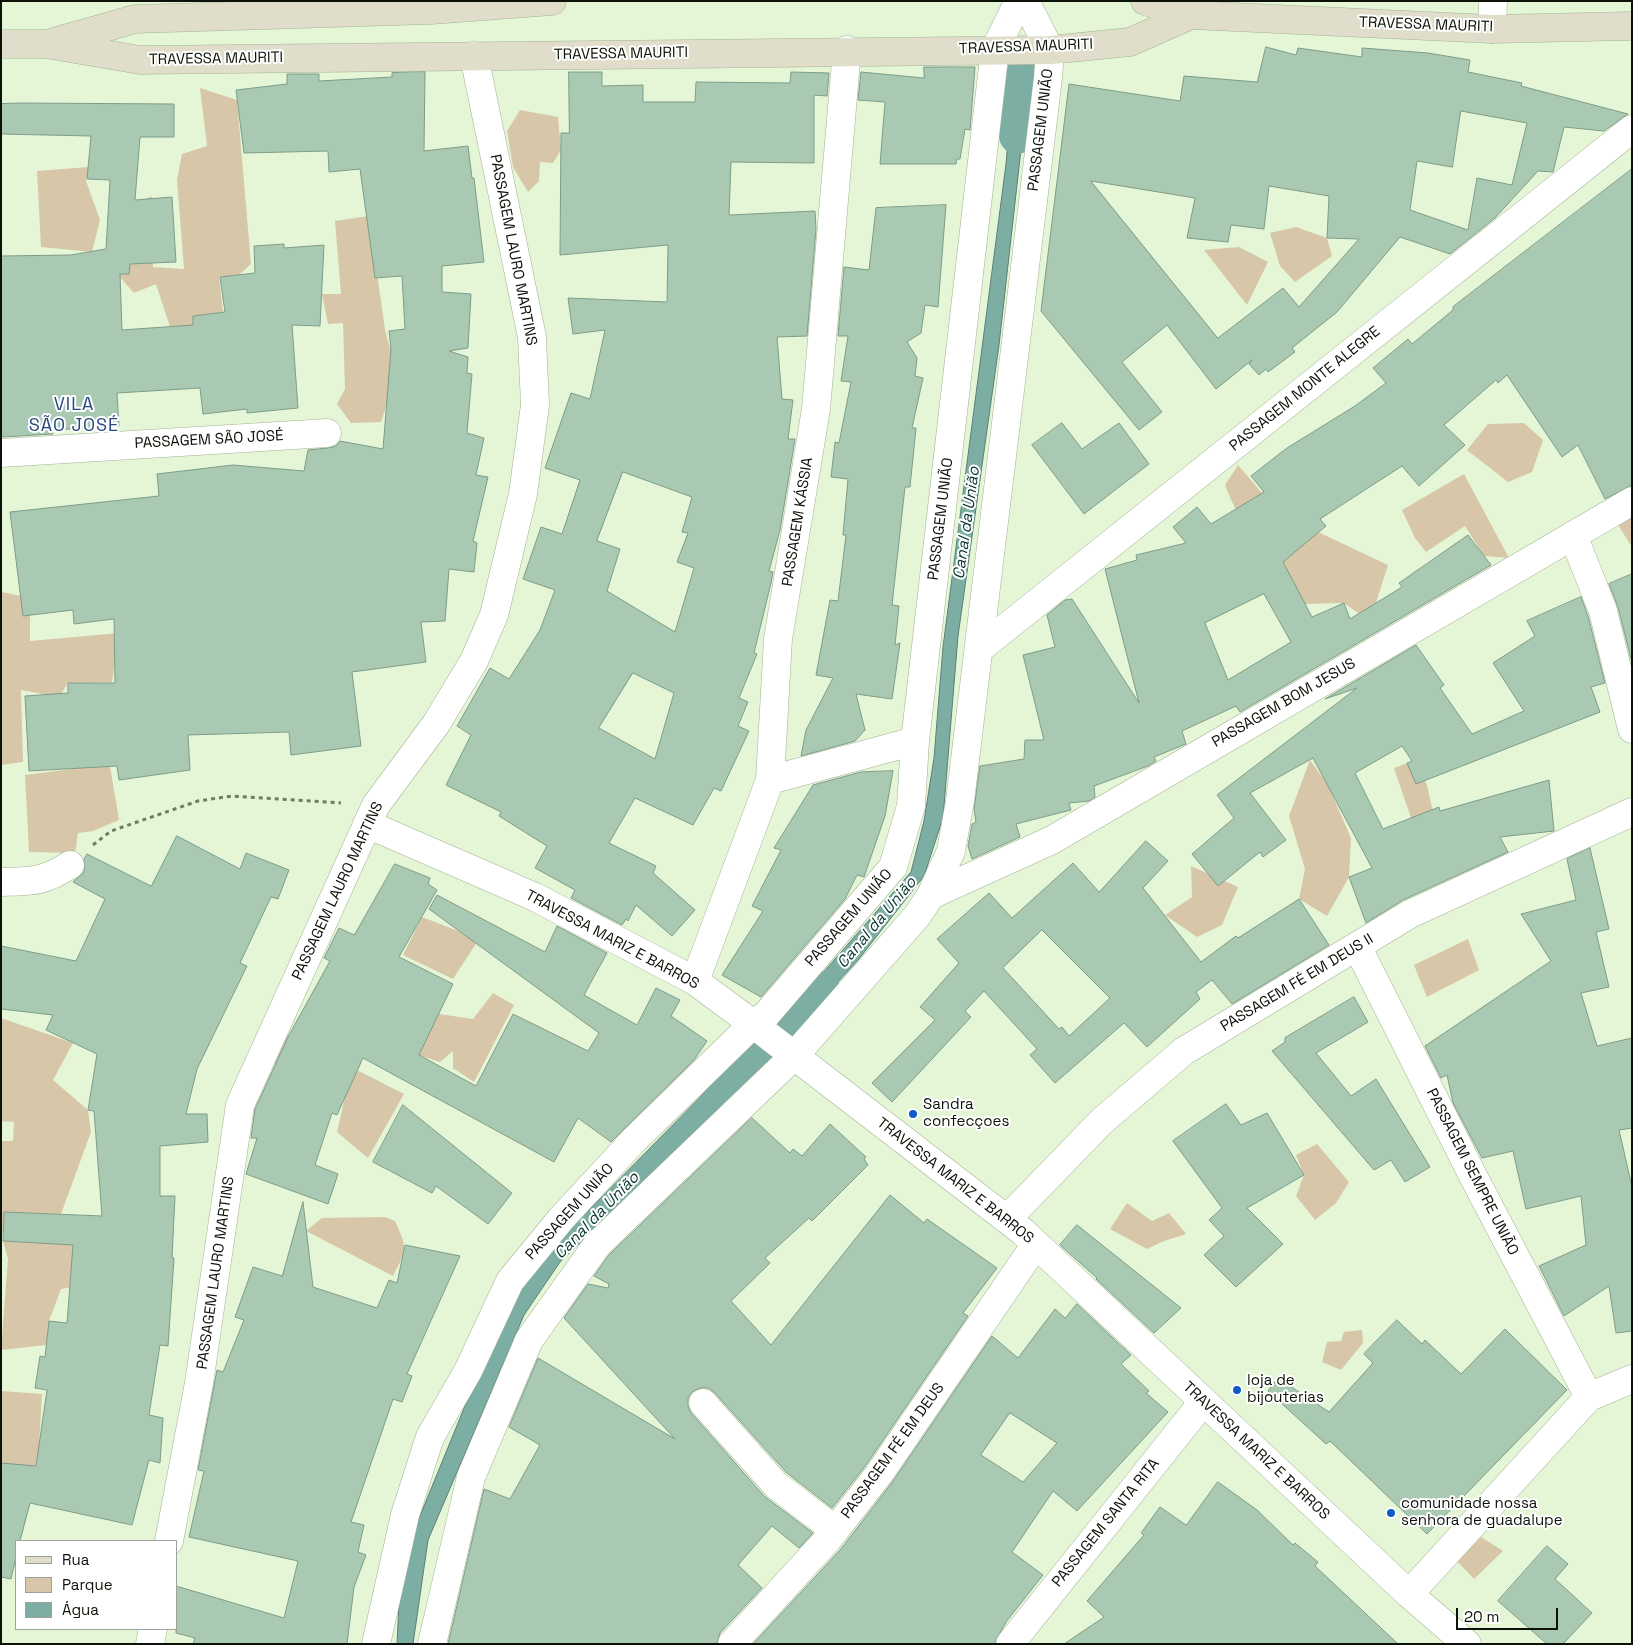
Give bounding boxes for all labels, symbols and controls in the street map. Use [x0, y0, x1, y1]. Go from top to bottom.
street label: TRAVESSA MAURITI [1359, 14, 1493, 36]
street label: TRAVESSA MAURITI [959, 36, 1093, 58]
street label: TRAVESSA MAURITI [554, 44, 688, 64]
street label: TRAVESSA MAURITI [149, 49, 283, 69]
street label: PASSAGEM UNIÃO [1025, 68, 1057, 192]
street label: PASSAGEM LAURO MARTINS [486, 153, 540, 347]
street label: PASSAGEM MONTE ALEGRE [1226, 323, 1384, 455]
district label: VILA SÃO JOSÉ [28, 394, 120, 436]
street label: PASSAGEM SÃO JOSÉ [134, 427, 284, 453]
street label: PASSAGEM KÁSSIA [779, 456, 817, 588]
street label: PASSAGEM UNIÃO [925, 457, 957, 581]
water label: Canal da União [950, 466, 984, 580]
street label: PASSAGEM BOM JESUS [1209, 654, 1359, 752]
street label: PASSAGEM LAURO MARTINS [289, 799, 387, 983]
street label: PASSAGEM UNIÃO [802, 866, 896, 970]
water label: Canal da União [833, 873, 921, 973]
street label: TRAVESSA MARIZ E BARROS [522, 886, 702, 994]
street label: PASSAGEM FÉ EM DEUS II [1217, 930, 1377, 1036]
street label: PASSAGEM SEMPRE UNIÃO [1422, 1086, 1522, 1258]
place label: Sandra confecçoes [923, 1096, 1009, 1131]
marker: Sandra confecçoes [907, 1108, 919, 1120]
street label: TRAVESSA MARIZ E BARROS [873, 1114, 1037, 1248]
street label: PASSAGEM UNIÃO [522, 1160, 618, 1264]
water label: Canal da União [551, 1169, 643, 1263]
street label: PASSAGEM LAURO MARTINS [194, 1175, 238, 1371]
place label: loja de bijouterias [1247, 1372, 1324, 1407]
street label: TRAVESSA MARIZ E BARROS [1179, 1378, 1333, 1524]
street label: PASSAGEM FÉ EM DEUS [838, 1380, 948, 1522]
marker: loja de bijouterias [1231, 1384, 1243, 1396]
street label: PASSAGEM SANTA RITA [1049, 1455, 1163, 1591]
place label: comunidade nossa senhora de guadalupe [1401, 1495, 1563, 1530]
marker: comunidade nossa senhora de guadalupe [1385, 1507, 1397, 1519]
legend [15, 1540, 178, 1630]
text: Rua [62, 1550, 89, 1569]
text: Parque [62, 1575, 113, 1594]
scale bar [1458, 1598, 1560, 1630]
text: Água [62, 1600, 99, 1619]
text: 20 m [1464, 1607, 1499, 1626]

